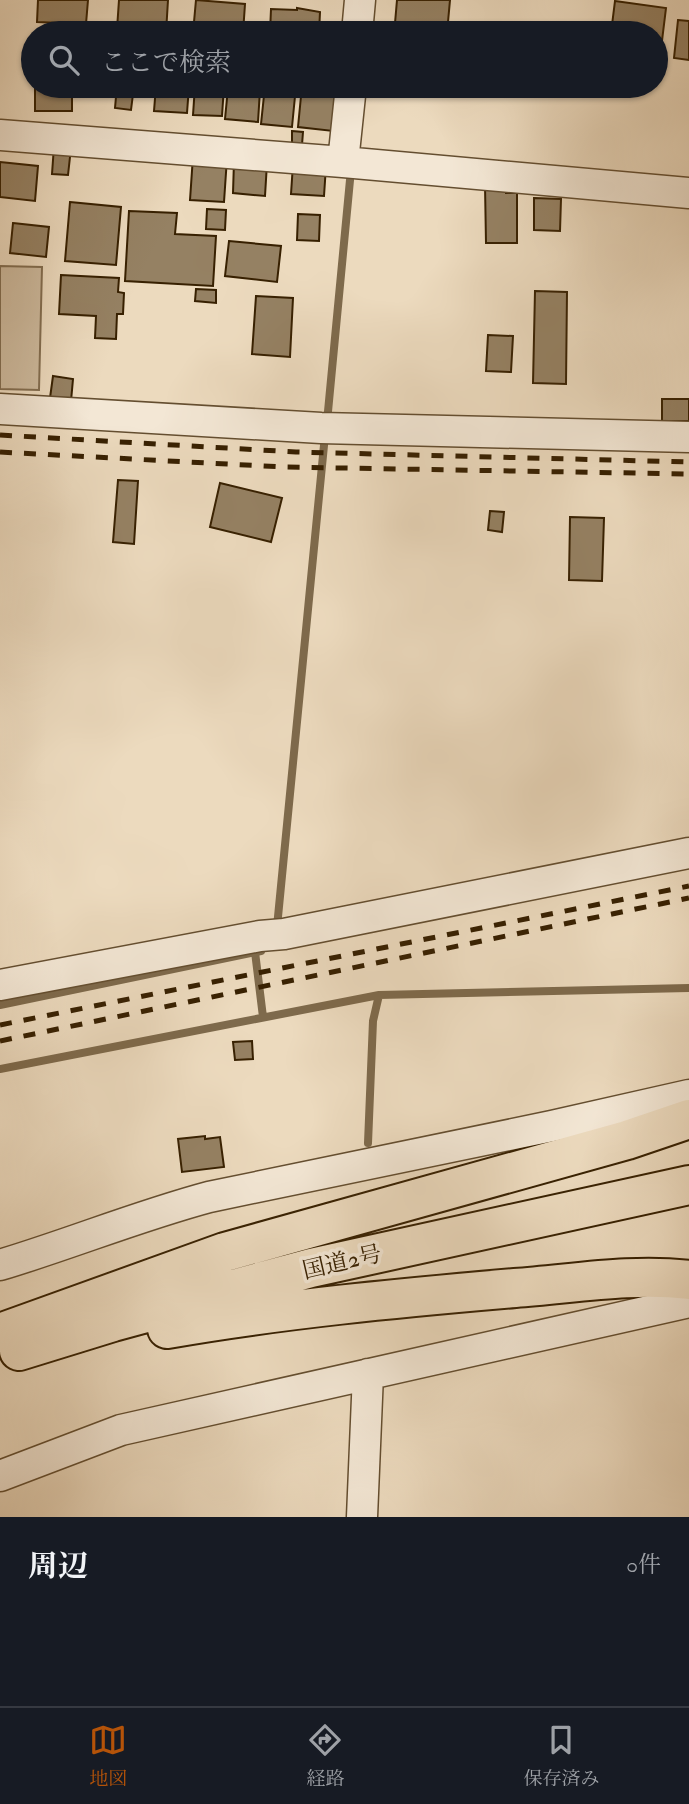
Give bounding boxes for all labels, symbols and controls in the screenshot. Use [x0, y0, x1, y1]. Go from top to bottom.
search box [21, 21, 668, 98]
icon: search [45, 41, 83, 79]
text: ここで検索 [101, 47, 231, 79]
street label: 国道2号 [299, 1239, 385, 1285]
text: 周辺 [28, 1548, 88, 1585]
text: 0件 [626, 1550, 661, 1579]
tab: 地図 [89, 1721, 128, 1791]
tab: 経路 [306, 1721, 345, 1791]
tab: 保存済み [523, 1721, 600, 1791]

